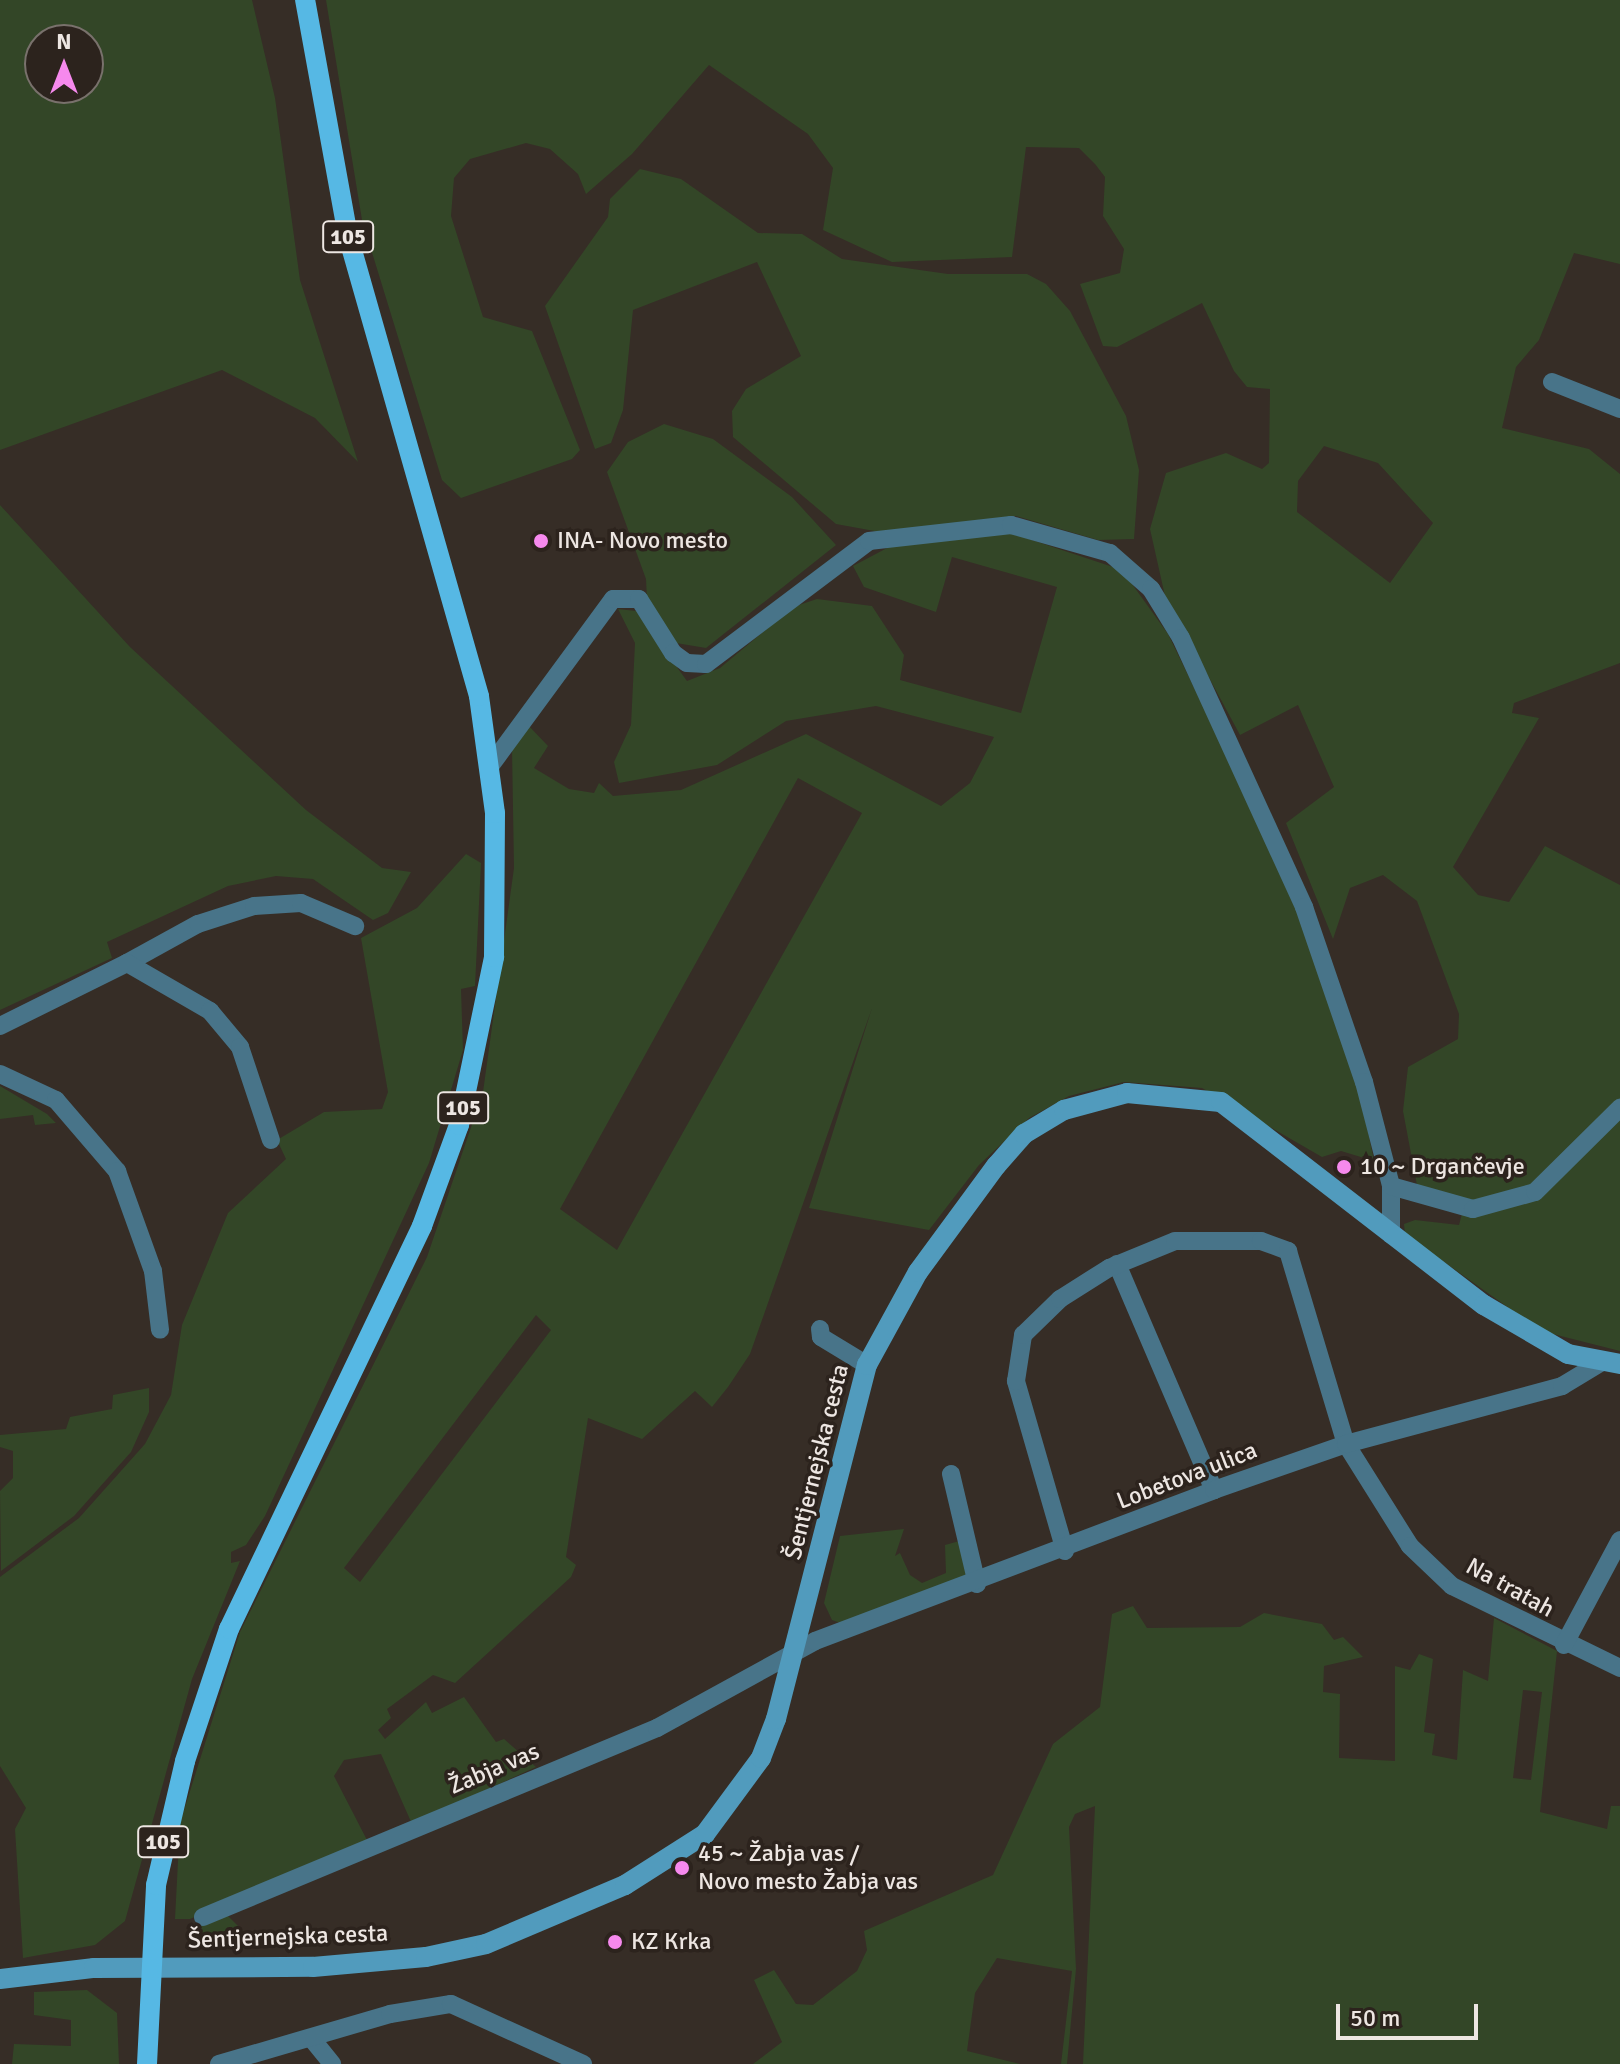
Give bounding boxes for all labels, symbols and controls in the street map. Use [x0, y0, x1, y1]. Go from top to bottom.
north arrow [24, 24, 104, 104]
text: N [56, 28, 72, 55]
road number: 105 [322, 219, 374, 255]
place label: INA- Novo mesto [557, 527, 728, 555]
marker: INA- Novo mesto [532, 532, 550, 550]
road number: 105 [437, 1090, 489, 1126]
place label: 10 ~ Drgančevje [1360, 1153, 1525, 1181]
marker: 10 ~ Drgančevje [1335, 1158, 1353, 1176]
street label: Šentjernejska cesta [779, 1361, 855, 1563]
street label: Lobetova ulica [1113, 1436, 1261, 1516]
street label: Na tratah [1461, 1552, 1559, 1624]
street label: Žabja vas [444, 1737, 544, 1801]
road number: 105 [137, 1824, 189, 1860]
place label: 45 ~ Žabja vas / Novo mesto Žabja vas [698, 1840, 918, 1896]
marker: 45 ~ Žabja vas / Novo mesto Žabja vas [673, 1859, 691, 1877]
street label: Šentjernejska cesta [187, 1919, 389, 1955]
place label: KZ Krka [631, 1928, 711, 1956]
marker: KZ Krka [606, 1933, 624, 1951]
scale bar [1340, 1988, 1482, 2038]
text: 50 m [1350, 2003, 1400, 2033]

